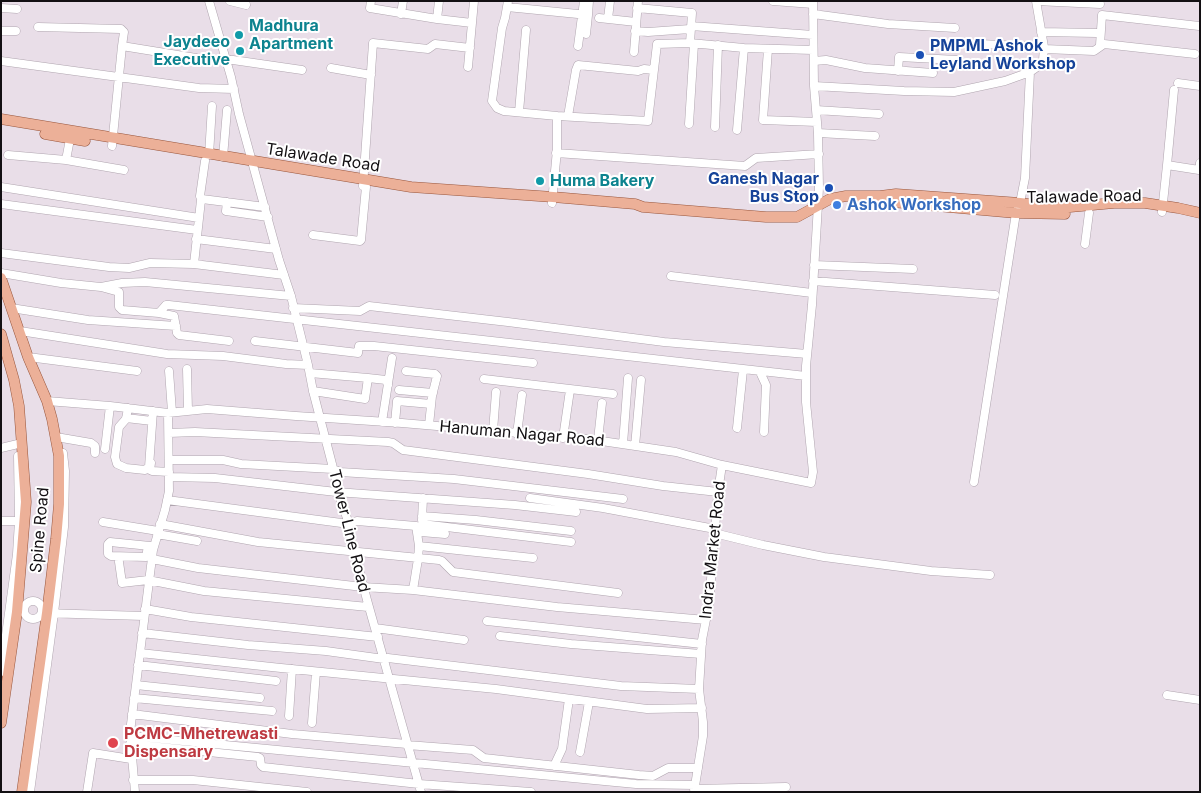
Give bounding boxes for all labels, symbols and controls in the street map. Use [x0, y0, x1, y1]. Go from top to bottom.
place label: Madhura Apartment [249, 16, 333, 54]
marker: Madhura Apartment [233, 29, 245, 41]
place label: Jaydeeo Executive [153, 32, 230, 70]
place label: PMPML Ashok Leyland Workshop [930, 36, 1076, 74]
marker: Jaydeeo Executive [234, 45, 246, 57]
marker: PMPML Ashok Leyland Workshop [914, 49, 926, 61]
street label: Talawade Road [265, 139, 381, 177]
place label: Ganesh Nagar Bus Stop [708, 169, 819, 207]
place label: Huma Bakery [550, 171, 654, 191]
marker: Huma Bakery [534, 175, 546, 187]
marker: Ganesh Nagar Bus Stop [823, 182, 835, 194]
street label: Talawade Road [1026, 186, 1142, 208]
place label: Ashok Workshop [847, 195, 981, 215]
marker: Ashok Workshop [831, 199, 843, 211]
street label: Hanuman Nagar Road [439, 417, 605, 451]
street label: Tower Line Road [324, 468, 374, 594]
street label: Indra Market Road [696, 480, 730, 620]
street label: Spine Road [27, 486, 53, 574]
place label: PCMC-Mhetrewasti Dispensary [124, 724, 278, 762]
marker: PCMC-Mhetrewasti Dispensary [106, 736, 120, 750]

